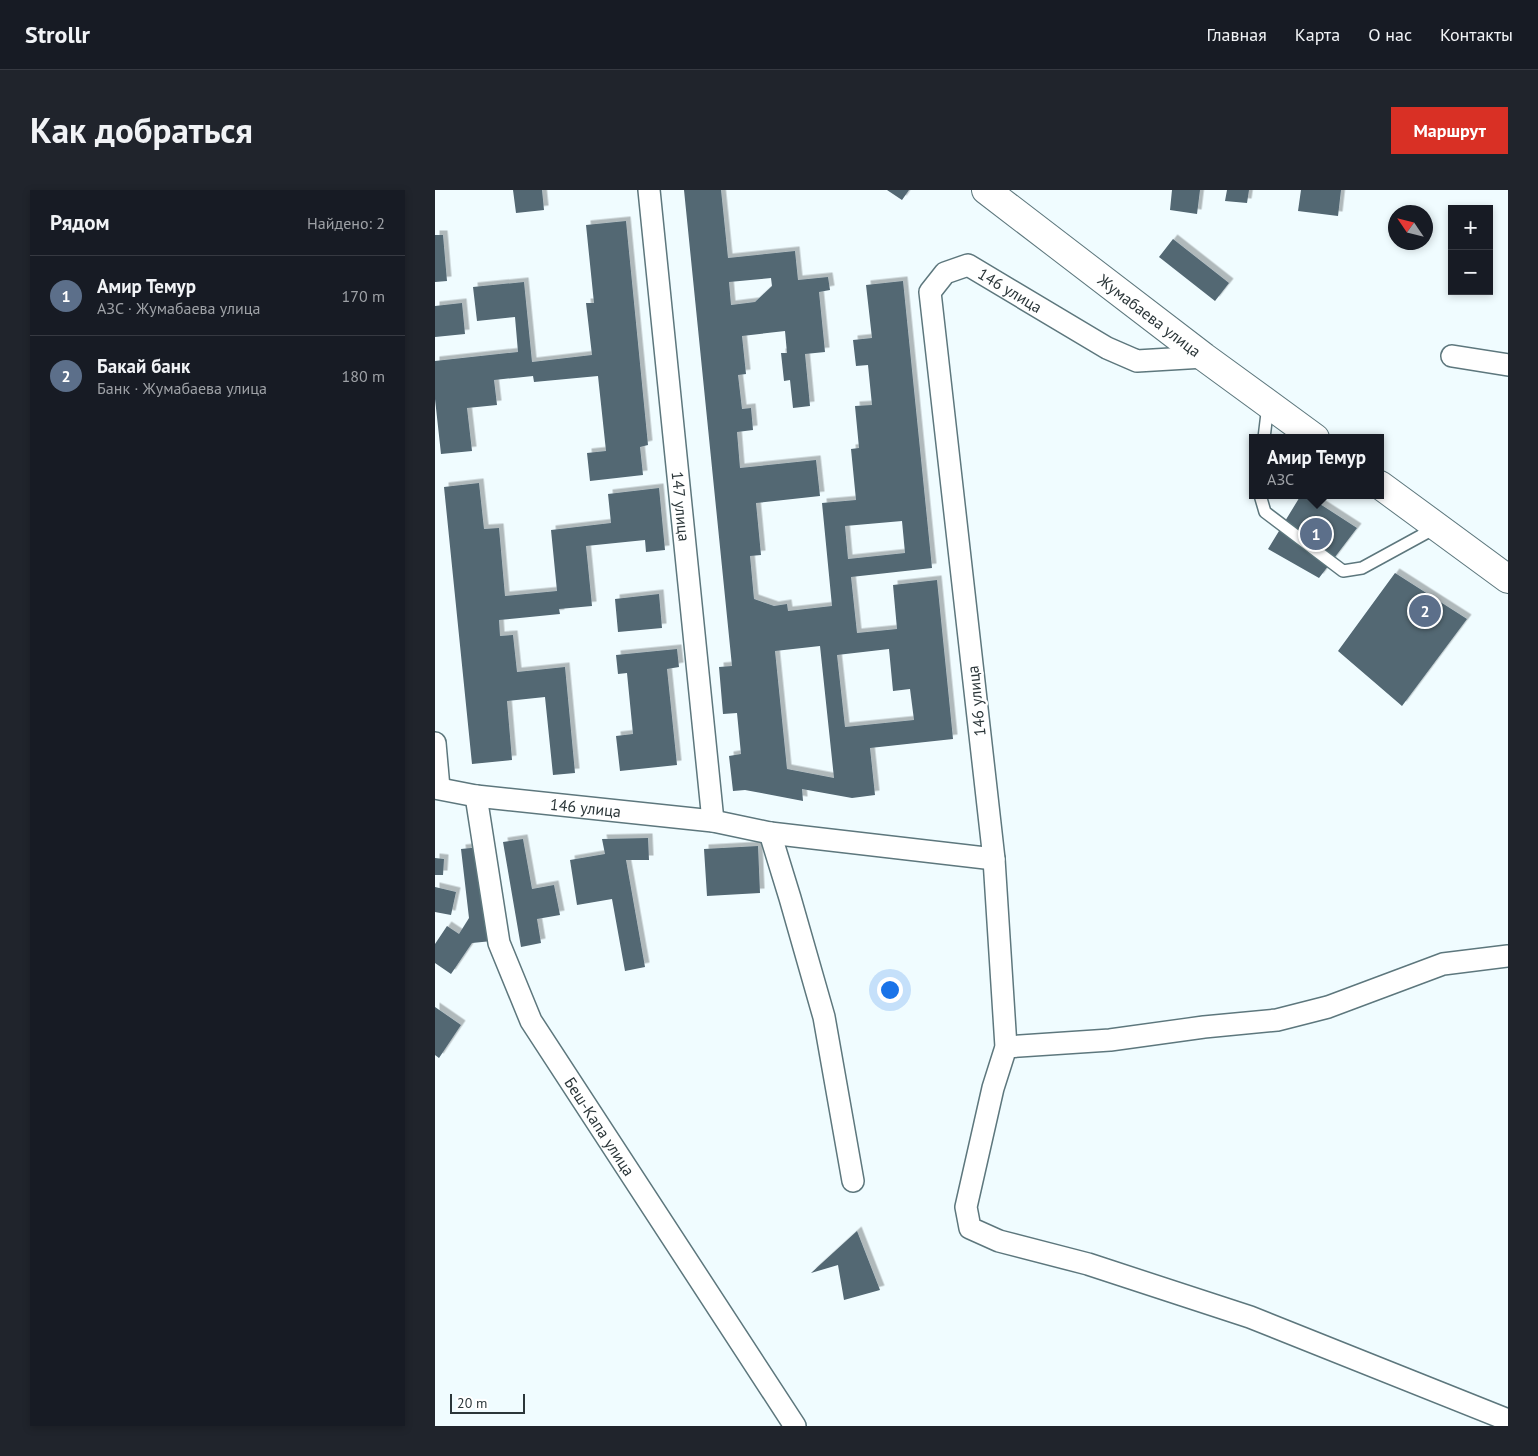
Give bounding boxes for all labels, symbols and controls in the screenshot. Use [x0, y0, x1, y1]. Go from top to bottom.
text: Strollr [25, 19, 90, 50]
text: Главная [1206, 23, 1267, 46]
text: Карта [1295, 23, 1340, 46]
text: О нас [1368, 23, 1412, 46]
text: Контакты [1440, 23, 1513, 46]
text: Как добраться [30, 107, 253, 153]
button: Маршрут [1391, 107, 1508, 154]
north arrow [1388, 205, 1433, 250]
map controls [1448, 205, 1493, 295]
button: + [1448, 205, 1493, 250]
text: Рядом [50, 209, 109, 236]
text: Найдено: 2 [307, 213, 385, 233]
button: − [1448, 250, 1493, 295]
street label: 146 улица [974, 263, 1046, 317]
street label: Жумабаева улица [1093, 269, 1205, 361]
text: Амир Темур [97, 274, 196, 298]
text: 1 [61, 286, 71, 306]
text: 170 m [342, 286, 385, 306]
text: АЗС · Жумабаева улица [97, 298, 261, 318]
text: Бакай банк [97, 354, 190, 378]
text: 2 [61, 366, 71, 386]
text: 180 m [342, 366, 385, 386]
text: Банк · Жумабаева улица [97, 378, 267, 398]
popup [1249, 434, 1384, 499]
text: Амир Темур [1267, 445, 1366, 469]
text: АЗС [1267, 469, 1294, 489]
street label: 147 улица [668, 470, 695, 542]
pin: 1 [1300, 515, 1332, 553]
pin: 2 [1409, 592, 1441, 630]
street label: 146 улица [962, 665, 990, 737]
street label: 146 улица [549, 794, 622, 821]
your location [877, 977, 903, 1003]
street label: Беш-Капа улица [560, 1073, 639, 1180]
scale bar [450, 1391, 525, 1414]
text: 20 m [457, 1394, 487, 1412]

